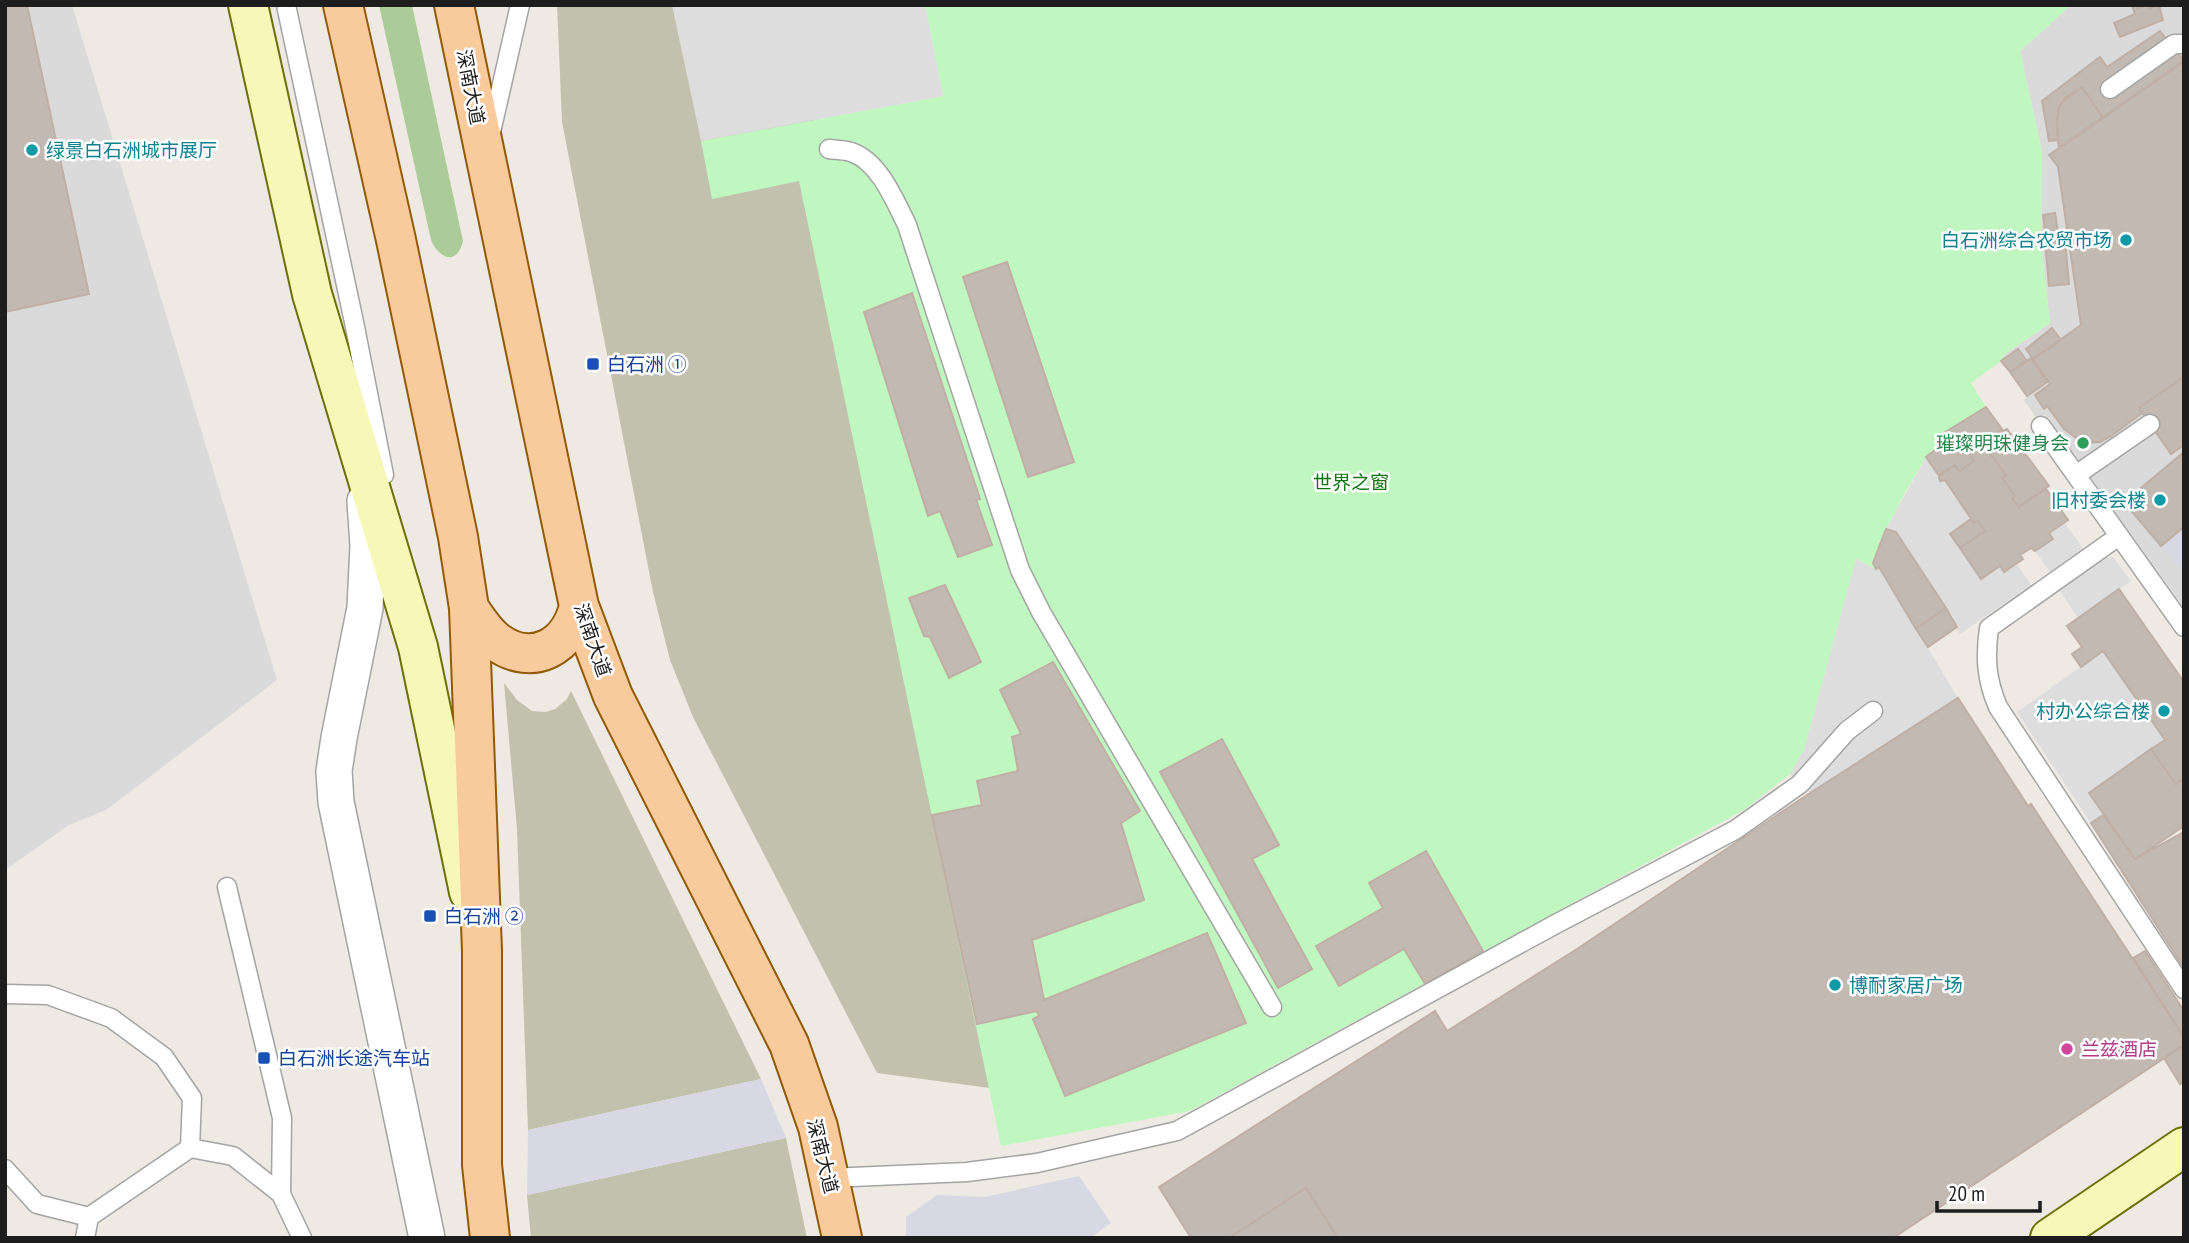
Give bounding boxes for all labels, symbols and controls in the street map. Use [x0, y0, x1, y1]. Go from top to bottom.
street label: 深南大道 [452, 47, 490, 127]
place label: 绿景白石洲城市展厅 [46, 138, 217, 162]
marker: 绿景白石洲城市展厅 [24, 142, 40, 158]
place label: 白石洲综合农贸市场 [1941, 228, 2112, 252]
marker: 白石洲综合农贸市场 [2118, 232, 2134, 248]
place label: 白石洲 ① [607, 352, 687, 376]
marker: 白石洲 ① [585, 356, 601, 372]
place label: 璀璨明珠健身会 [1936, 431, 2069, 455]
marker: 璀璨明珠健身会 [2075, 435, 2091, 451]
park label: 世界之窗 [1313, 470, 1389, 494]
place label: 旧村委会楼 [2051, 488, 2146, 512]
marker: 旧村委会楼 [2152, 492, 2168, 508]
street label: 深南大道 [569, 600, 617, 680]
place label: 村办公综合楼 [2036, 699, 2150, 723]
marker: 村办公综合楼 [2156, 703, 2172, 719]
place label: 白石洲 ② [444, 904, 524, 928]
marker: 白石洲 ② [422, 908, 438, 924]
place label: 博耐家居广场 [1849, 973, 1963, 997]
marker: 博耐家居广场 [1827, 977, 1843, 993]
place label: 兰兹酒店 [2081, 1037, 2157, 1061]
marker: 兰兹酒店 [2059, 1041, 2075, 1057]
place label: 白石洲长途汽车站 [278, 1046, 430, 1070]
marker: 白石洲长途汽车站 [256, 1050, 272, 1066]
street label: 深南大道 [802, 1116, 844, 1196]
scale bar [1937, 1170, 2040, 1214]
text: 20 m [1948, 1180, 1985, 1207]

